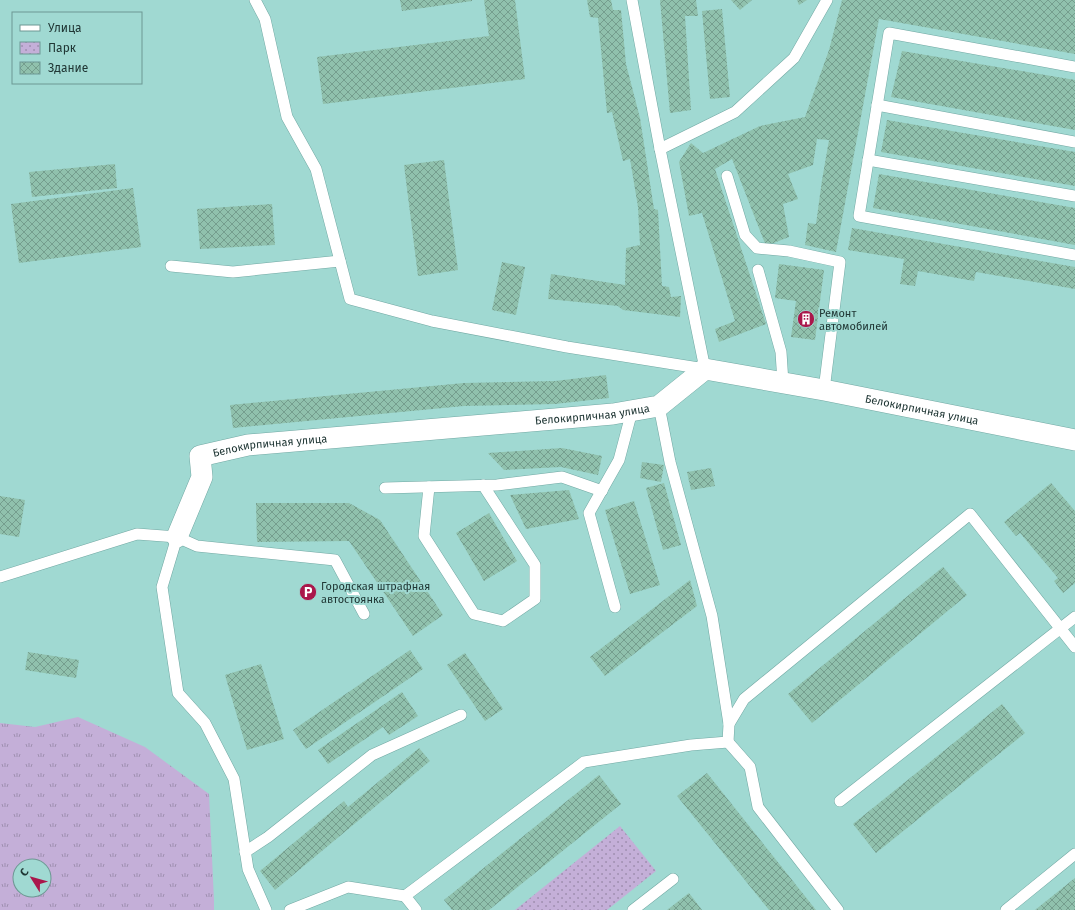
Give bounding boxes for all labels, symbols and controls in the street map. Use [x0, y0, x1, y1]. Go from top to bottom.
legend [12, 12, 142, 84]
text: Улица [48, 21, 82, 35]
text: Парк [48, 41, 77, 55]
text: Здание [48, 61, 88, 75]
place label: Ремонт автомобилей [819, 307, 888, 333]
building icon: Ремонт автомобилей [796, 309, 816, 329]
street label: Белокирпичная улица [864, 392, 980, 427]
street label: Белокирпичная улица [534, 401, 651, 427]
street label: Белокирпичная улица [211, 432, 328, 459]
place label: Городская штрафная автостоянка [321, 580, 430, 606]
parking icon: Городская штрафная автостоянка [298, 582, 318, 602]
north arrow [12, 858, 52, 898]
text: С [17, 865, 32, 879]

